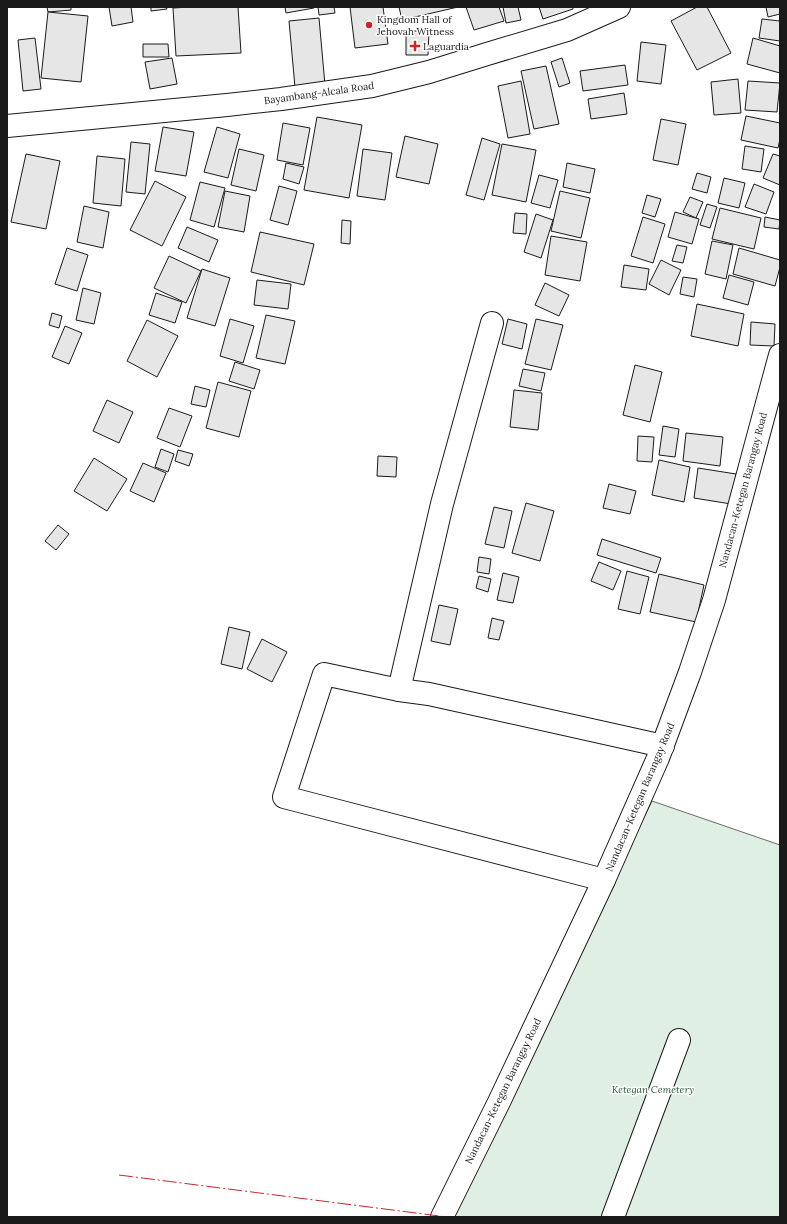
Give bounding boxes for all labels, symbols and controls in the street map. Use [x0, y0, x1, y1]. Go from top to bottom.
place label: Kingdom Hall of Jehovah Witness [376, 13, 454, 38]
marker: Kingdom Hall of Jehovah Witness [364, 20, 374, 30]
place label: Laguardia [423, 40, 469, 53]
marker: Laguardia [410, 41, 420, 51]
street label: Bayambang-Alcala Road [263, 79, 375, 107]
street label: Nandacan-Ketegan Barangay Road [716, 411, 770, 569]
street label: Nandacan-Ketegan Barangay Road [603, 721, 677, 873]
street label: Nandacan-Ketegan Barangay Road [462, 1016, 544, 1166]
park label: Ketegan Cemetery [612, 1083, 694, 1096]

